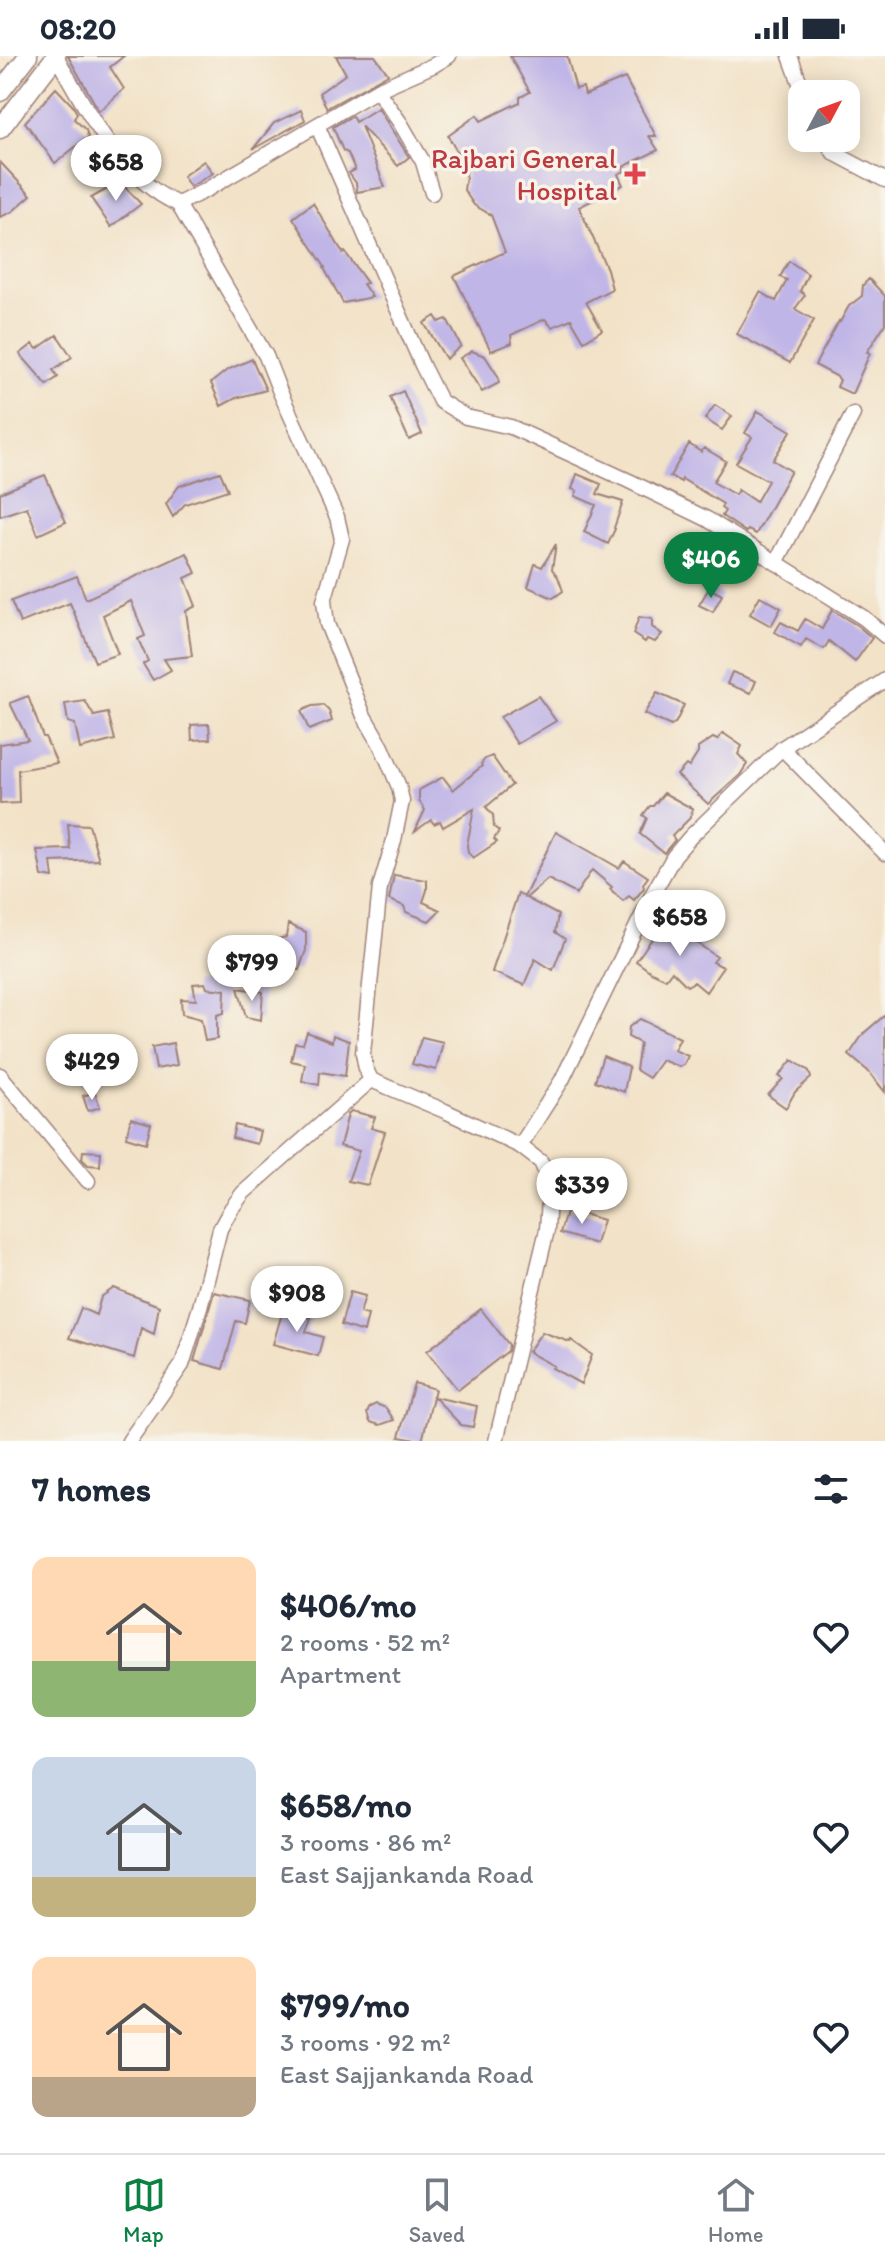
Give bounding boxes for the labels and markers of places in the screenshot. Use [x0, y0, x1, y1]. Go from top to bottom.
pin: $658 [69, 135, 163, 203]
place label: Rajbari General Hospital [431, 141, 617, 207]
marker: Rajbari General Hospital [624, 163, 646, 185]
pin: $406 [664, 532, 758, 600]
pin: $658 [633, 890, 727, 958]
pin: $799 [205, 935, 299, 1003]
pin: $429 [45, 1034, 139, 1102]
pin: $339 [535, 1158, 629, 1226]
pin: $908 [250, 1266, 344, 1334]

